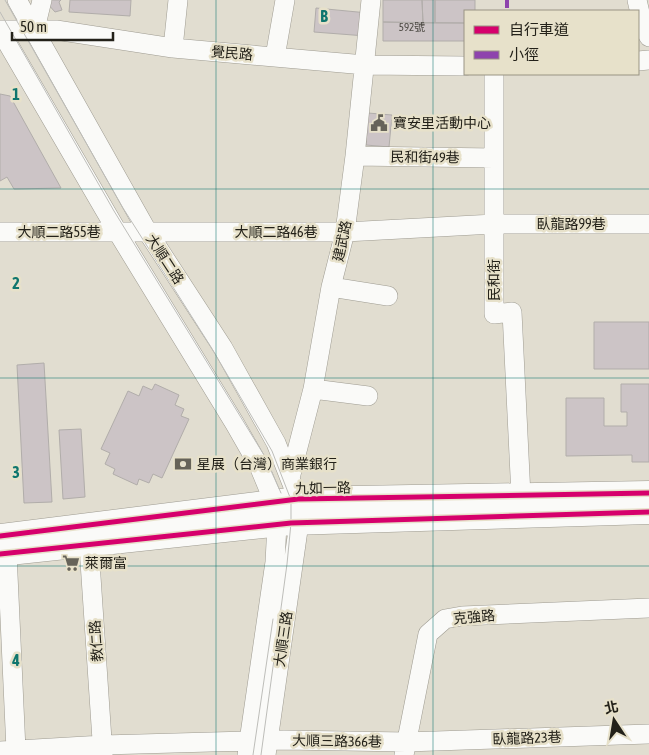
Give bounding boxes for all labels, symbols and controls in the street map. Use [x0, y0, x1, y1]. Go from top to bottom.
text: B [320, 7, 328, 25]
scale bar [12, 10, 114, 42]
legend [464, 10, 639, 75]
text: 50 m [20, 18, 47, 35]
house number: 592號 [399, 21, 425, 33]
text: 自行車道 [509, 21, 569, 38]
street label: 覺民路 [210, 43, 254, 63]
text: 小徑 [509, 46, 539, 63]
text: 1 [12, 85, 20, 103]
public building icon: 寶安里活動中心 [369, 113, 389, 133]
place label: 寶安里活動中心 [393, 115, 491, 131]
street label: 民和街49巷 [390, 148, 460, 166]
street label: 臥龍路99巷 [536, 216, 606, 232]
street label: 建武路 [330, 219, 354, 263]
street label: 大順二路55巷 [17, 224, 101, 240]
street label: 大順二路46巷 [234, 224, 318, 240]
street label: 大順二路 [143, 231, 187, 287]
street label: 民和街 [486, 259, 502, 301]
text: 2 [12, 274, 20, 292]
bank icon: 星展（台灣）商業銀行 [173, 454, 193, 474]
place label: 星展（台灣）商業銀行 [197, 456, 337, 472]
text: 3 [12, 463, 20, 481]
street label: 九如一路 [295, 480, 351, 496]
supermarket icon: 萊爾富 [61, 553, 81, 573]
place label: 萊爾富 [85, 555, 127, 571]
street label: 克強路 [452, 607, 496, 627]
street label: 大順三路 [271, 610, 295, 668]
street label: 教仁路 [87, 619, 105, 663]
text: 4 [11, 651, 20, 669]
north arrow [589, 695, 639, 745]
text: 北 [603, 698, 620, 717]
street label: 臥龍路23巷 [492, 729, 562, 747]
street label: 大順三路366巷 [292, 732, 382, 750]

